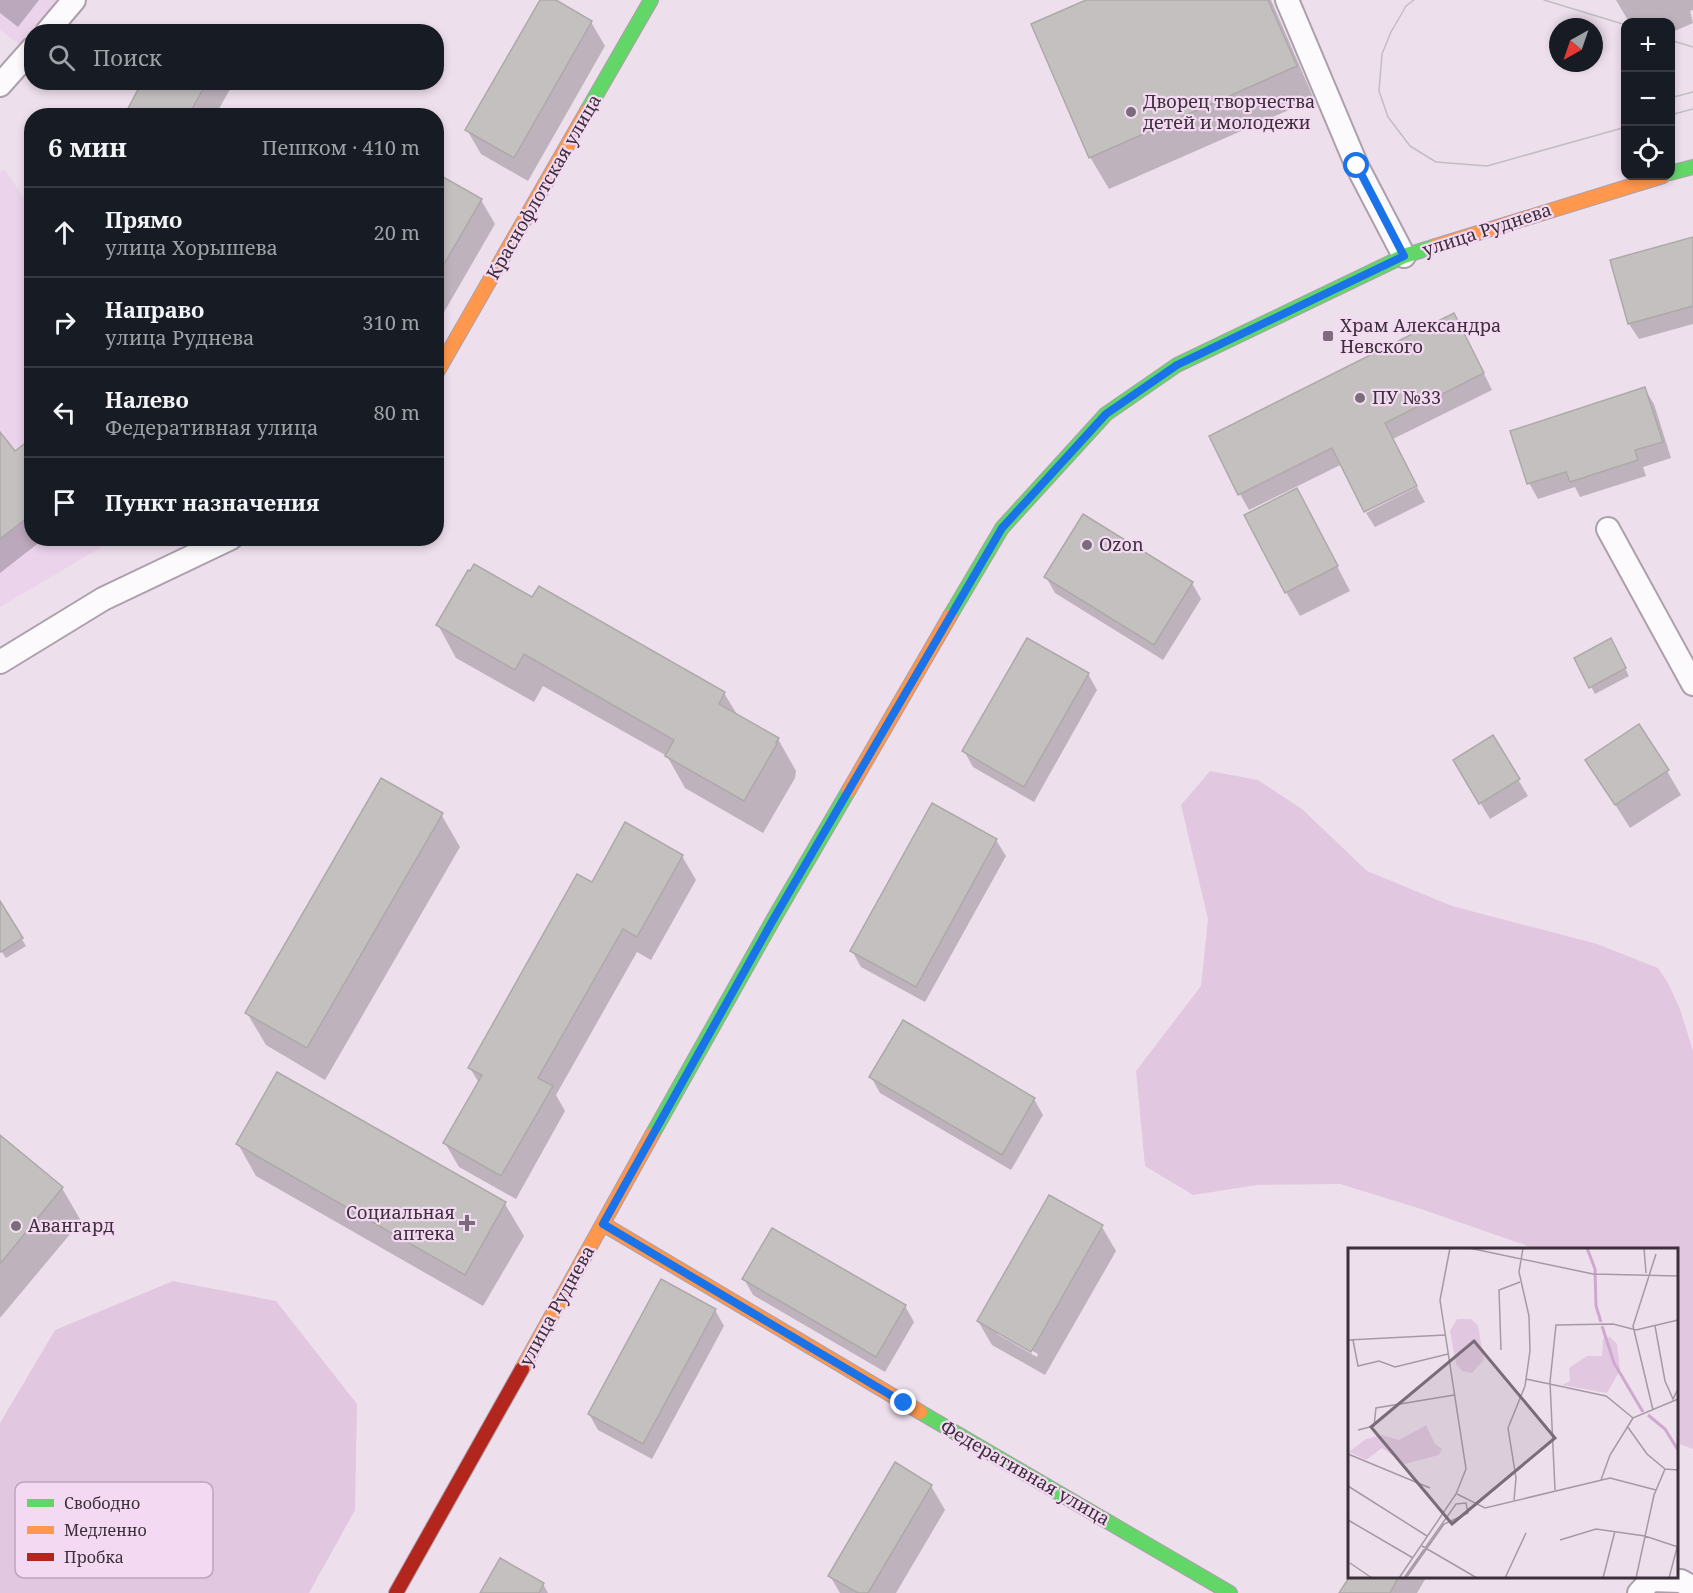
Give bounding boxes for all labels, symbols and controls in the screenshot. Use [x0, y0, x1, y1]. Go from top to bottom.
north arrow [1549, 18, 1603, 72]
map controls [1621, 18, 1675, 180]
button: + [1621, 18, 1675, 72]
search box [24, 24, 444, 90]
icon: search [45, 41, 78, 74]
text: Поиск [93, 42, 162, 72]
button: − [1621, 72, 1675, 126]
place label: Дворец творчества детей и молодежи [1143, 89, 1315, 134]
street label: Краснофлотская улица [480, 90, 606, 283]
marker: Дворец творчества детей и молодежи [1124, 105, 1138, 119]
button: locate [1621, 126, 1675, 180]
text: 6 мин [48, 129, 127, 165]
text: Пешком · 410 m [262, 134, 420, 161]
route start [1343, 152, 1369, 178]
street label: улица Руднева [1419, 197, 1554, 261]
text: Прямо [105, 204, 182, 234]
icon: ahead [48, 216, 81, 249]
text: 20 m [374, 219, 420, 246]
text: улица Хорышева [105, 234, 278, 261]
text: Направо [105, 294, 204, 324]
icon: right [48, 306, 81, 339]
text: 310 m [362, 309, 420, 336]
place label: Храм Александра Невского [1340, 313, 1501, 358]
text: улица Руднева [105, 324, 254, 351]
marker: Храм Александра Невского [1321, 329, 1335, 343]
text: Налево [105, 384, 189, 414]
place label: ПУ №33 [1372, 385, 1441, 409]
marker: ПУ №33 [1353, 391, 1367, 405]
icon: left [48, 396, 81, 429]
text: 80 m [374, 399, 420, 426]
text: Федеративная улица [105, 414, 318, 441]
icon: arrive [48, 486, 81, 519]
text: Пункт назначения [105, 487, 319, 517]
place label: Ozon [1099, 532, 1144, 556]
marker: Ozon [1080, 538, 1094, 552]
place label: Социальная аптека [346, 1200, 455, 1245]
place label: Авангард [28, 1213, 114, 1237]
marker: Социальная аптека [460, 1216, 474, 1230]
marker: Авангард [9, 1219, 23, 1233]
street label: улица Руднева [513, 1241, 599, 1370]
inset map [1348, 1248, 1678, 1578]
route end [890, 1389, 916, 1415]
street label: Федеративная улица [936, 1414, 1115, 1531]
legend [15, 1482, 213, 1578]
text: Свободно [64, 1492, 140, 1514]
text: Медленно [64, 1519, 147, 1541]
text: Пробка [64, 1546, 124, 1568]

